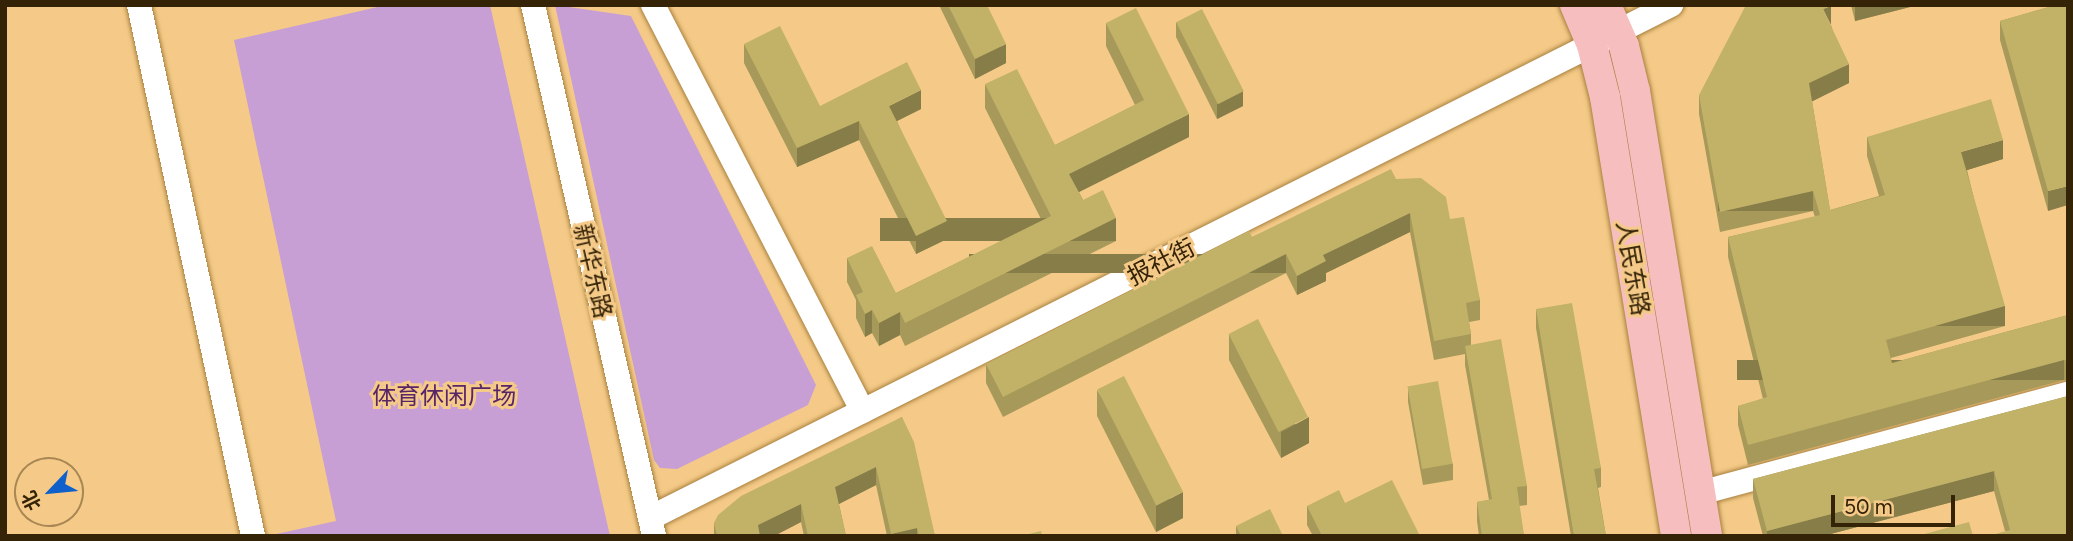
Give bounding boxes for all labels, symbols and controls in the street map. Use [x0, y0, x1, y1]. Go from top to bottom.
street label: 人民东路 [1610, 218, 1656, 318]
street label: 新华东路 [568, 221, 618, 321]
street label: 报社街 [1122, 233, 1200, 291]
park label: 体育休闲广场 [372, 382, 516, 410]
north arrow [14, 457, 84, 527]
scale bar [1835, 482, 1959, 526]
text: 北 [17, 487, 46, 514]
text: 50 m [1844, 494, 1893, 519]

